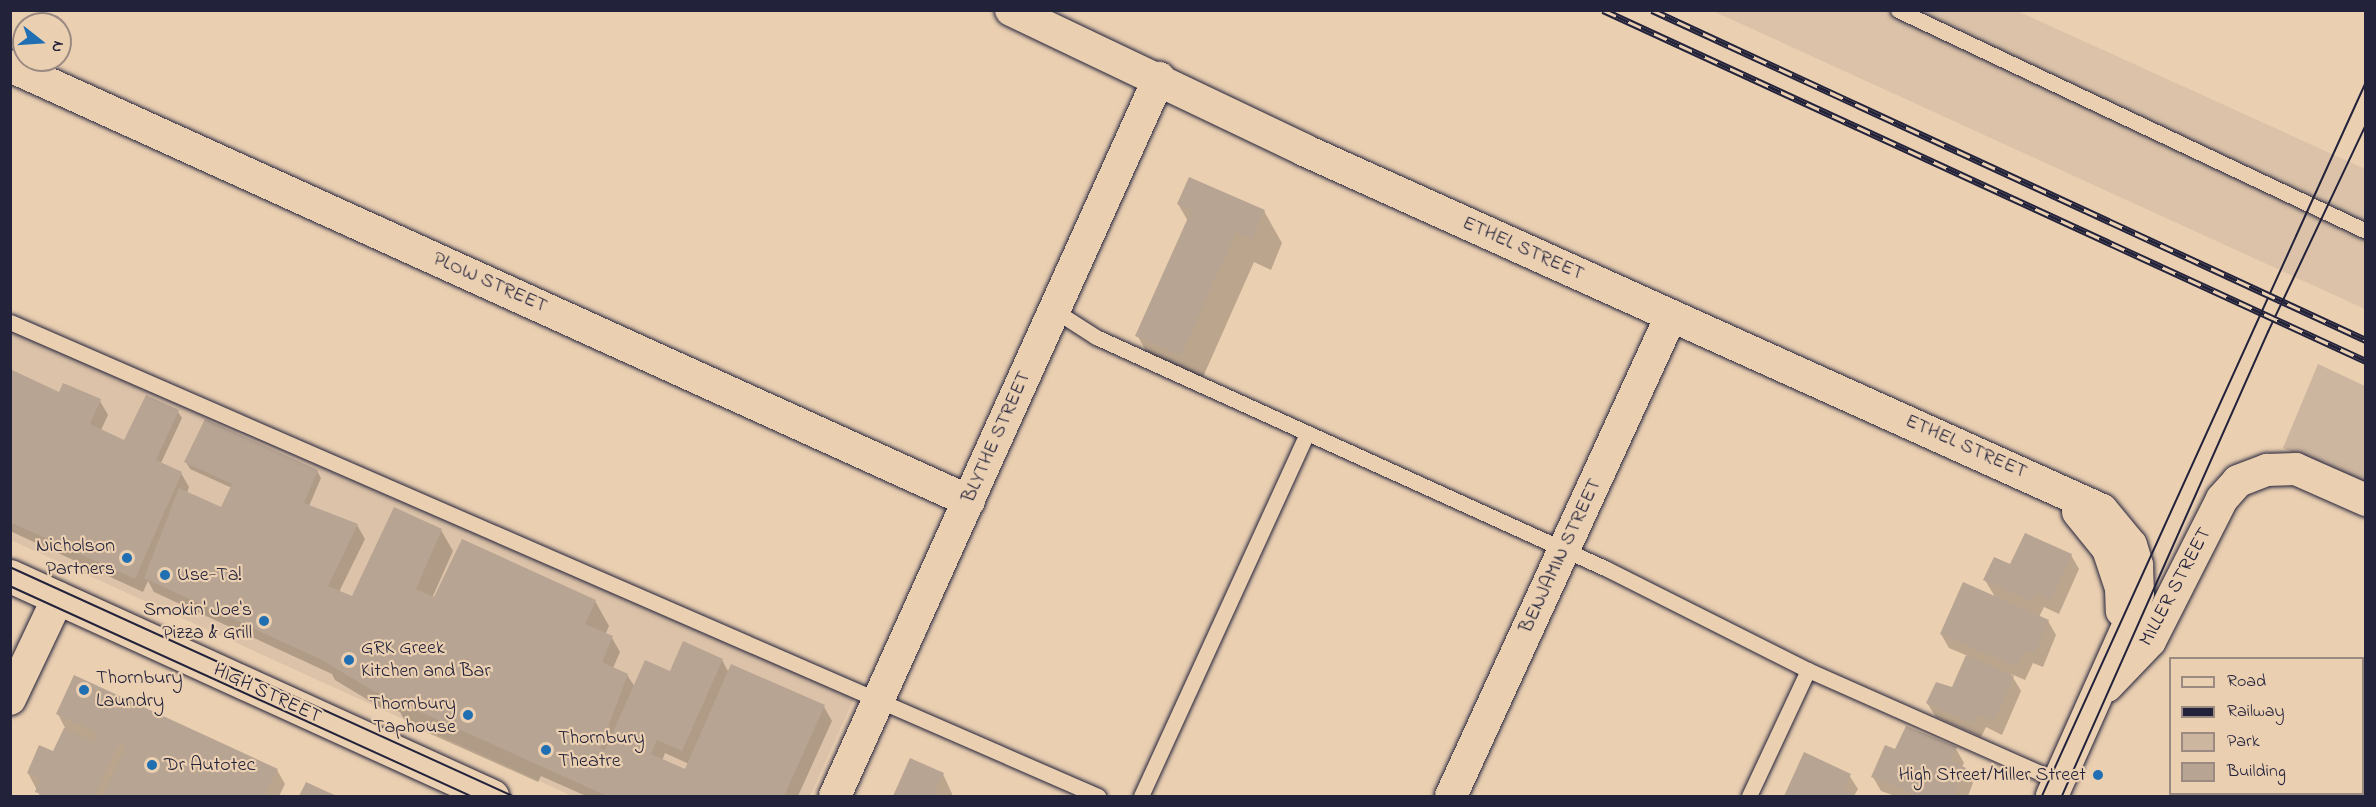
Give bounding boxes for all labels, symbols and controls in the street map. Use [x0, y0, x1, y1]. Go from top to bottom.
north arrow [12, 12, 72, 72]
text: N [44, 38, 70, 55]
street label: ETHEL STREET [1458, 211, 1588, 287]
street label: PLOW STREET [429, 247, 551, 319]
street label: BLYTHE STREET [957, 368, 1037, 506]
street label: ETHEL STREET [1901, 409, 2031, 485]
street label: BENJAMIN STREET [1515, 475, 1607, 637]
street label: MILLER STREET [2135, 524, 2217, 650]
place label: Nicholson Partners [36, 534, 115, 581]
marker: Nicholson Partners [120, 551, 134, 565]
place label: Use-Ta! [177, 563, 242, 587]
marker: Use-Ta! [158, 568, 172, 582]
place label: Smokin' Joe's Pizza & Grill [143, 598, 252, 645]
marker: Smokin' Joe's Pizza & Grill [257, 614, 271, 628]
place label: GRK Greek Kitchen and Bar [361, 636, 491, 683]
marker: GRK Greek Kitchen and Bar [342, 653, 356, 667]
legend [2169, 657, 2364, 795]
street label: HIGH STREET [209, 658, 325, 730]
place label: Thornbury Laundry [96, 666, 183, 713]
text: Road [2227, 669, 2266, 695]
marker: Thornbury Laundry [77, 683, 91, 697]
place label: Thornbury Taphouse [369, 692, 456, 739]
text: Railway [2227, 699, 2284, 725]
marker: Thornbury Taphouse [461, 708, 475, 722]
place label: Thornbury Theatre [558, 726, 645, 773]
text: Park [2227, 729, 2260, 755]
marker: Thornbury Theatre [539, 743, 553, 757]
place label: Dr Autotec [164, 753, 255, 777]
marker: Dr Autotec [145, 758, 159, 772]
text: Building [2227, 759, 2286, 785]
place label: High Street/Miller Street [1898, 763, 2086, 787]
marker: High Street/Miller Street [2091, 768, 2105, 782]

